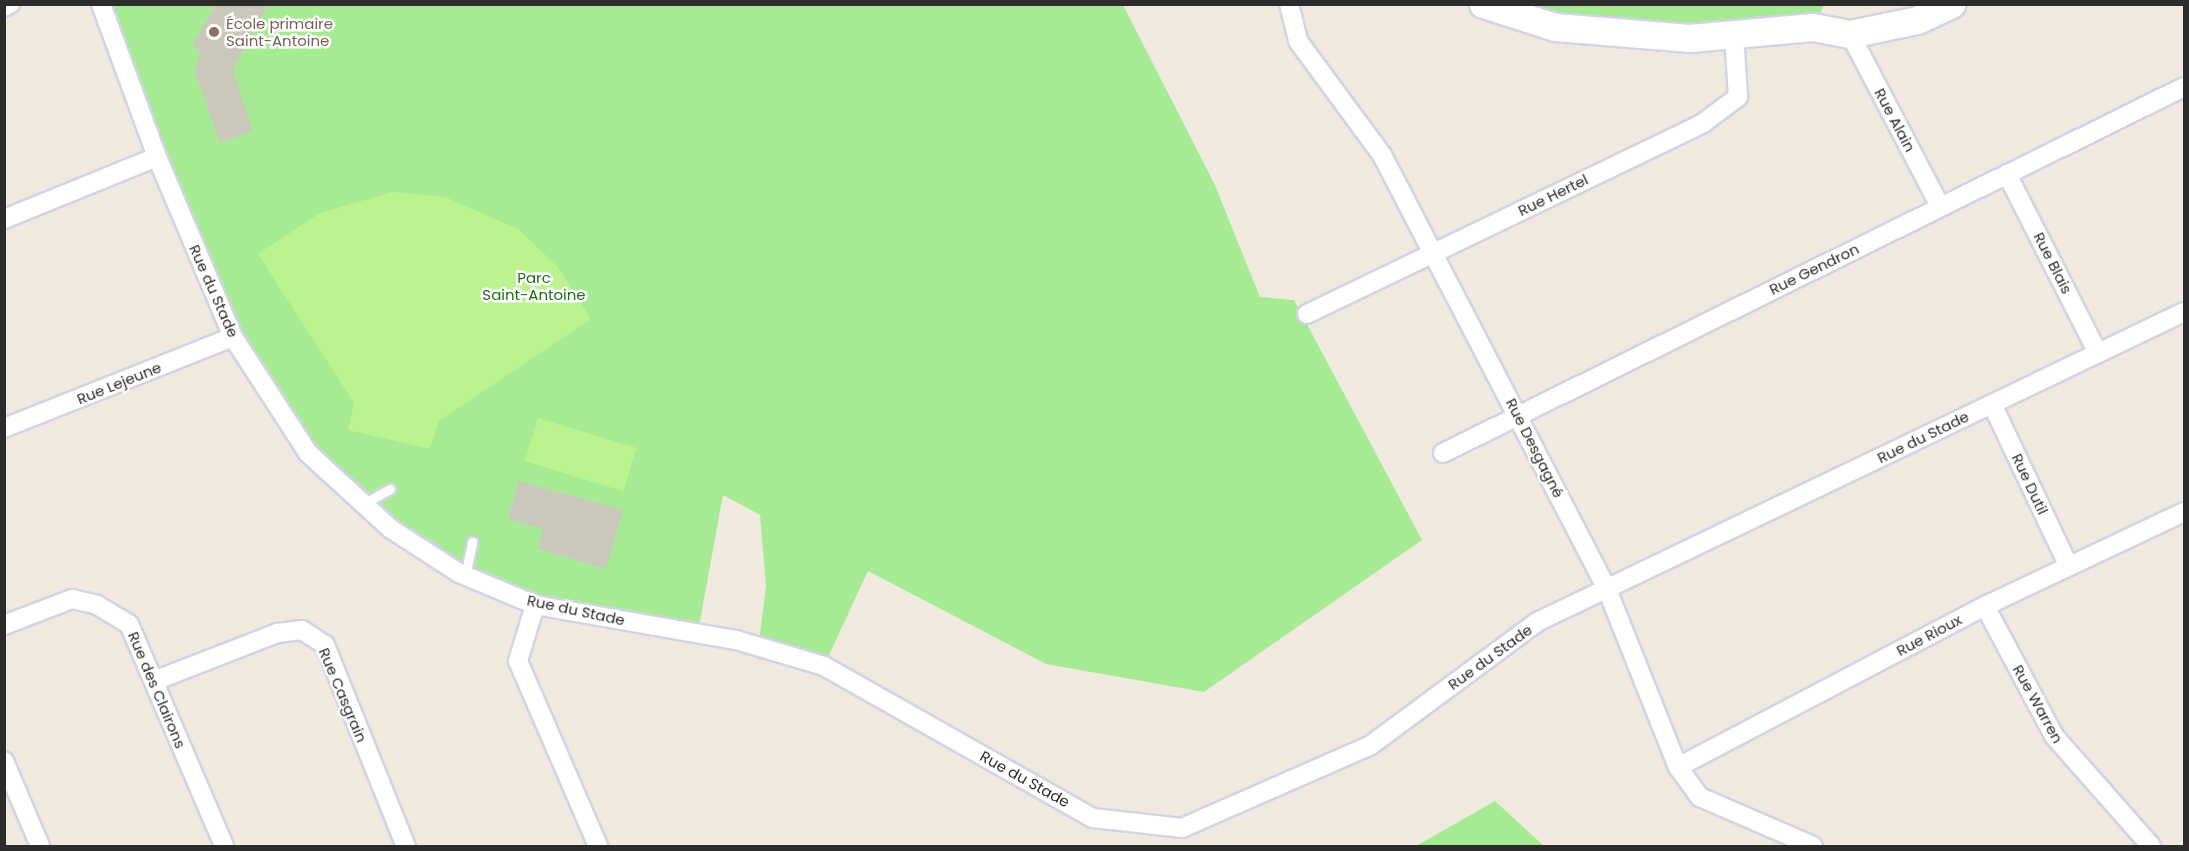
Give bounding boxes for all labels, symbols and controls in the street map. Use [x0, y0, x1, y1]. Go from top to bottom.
place label: École primaire Saint-Antoine [226, 14, 333, 49]
marker: École primaire Saint-Antoine [207, 25, 221, 39]
street label: Rue Alain [1871, 85, 1919, 155]
street label: Rue Hertel [1515, 170, 1591, 220]
street label: Rue Blais [2030, 229, 2076, 297]
street label: Rue Gendron [1766, 240, 1862, 298]
street label: Rue du Stade [186, 242, 242, 340]
park label: Parc Saint-Antoine [482, 268, 586, 303]
street label: Rue Lejeune [74, 358, 164, 408]
street label: Rue Desgagné [1502, 395, 1568, 501]
street label: Rue du Stade [1874, 407, 1972, 467]
street label: Rue Dutil [2008, 451, 2052, 517]
street label: Rue du Stade [525, 591, 627, 629]
street label: Rue Rioux [1893, 610, 1965, 660]
street label: Rue du Stade [1444, 620, 1536, 694]
street label: Rue des Clairons [124, 629, 190, 751]
street label: Rue Casgrain [315, 645, 371, 745]
street label: Rue Warren [2009, 662, 2067, 746]
street label: Rue du Stade [977, 747, 1073, 811]

